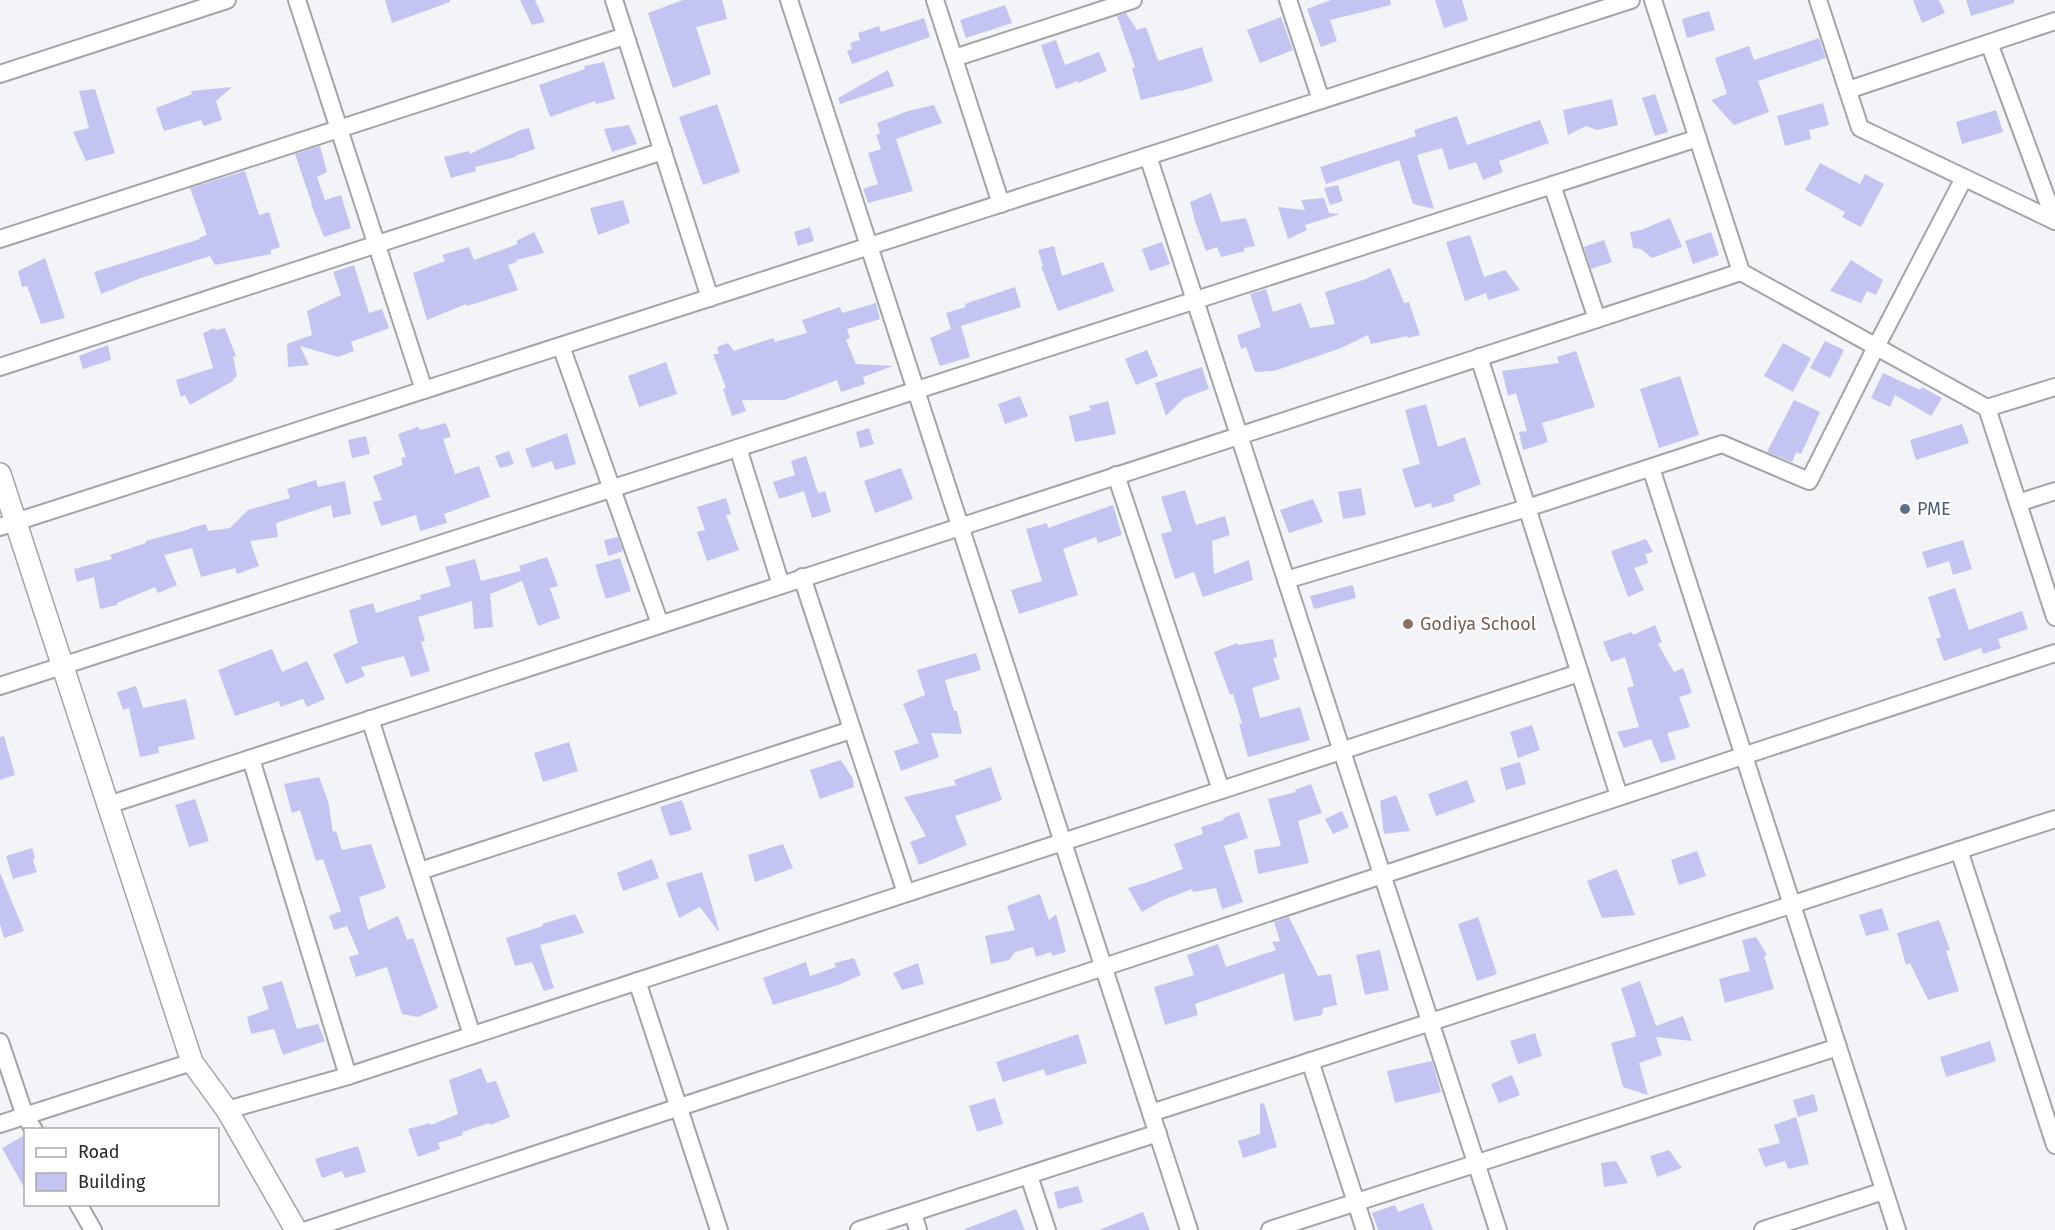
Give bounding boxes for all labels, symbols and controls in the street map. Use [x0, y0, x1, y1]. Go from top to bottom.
place label: PME [1917, 498, 1951, 520]
marker: PME [1898, 502, 1912, 516]
place label: Godiya School [1420, 613, 1536, 635]
marker: Godiya School [1401, 617, 1415, 631]
legend [24, 1128, 219, 1206]
text: Road [78, 1141, 120, 1163]
text: Building [78, 1171, 146, 1193]

